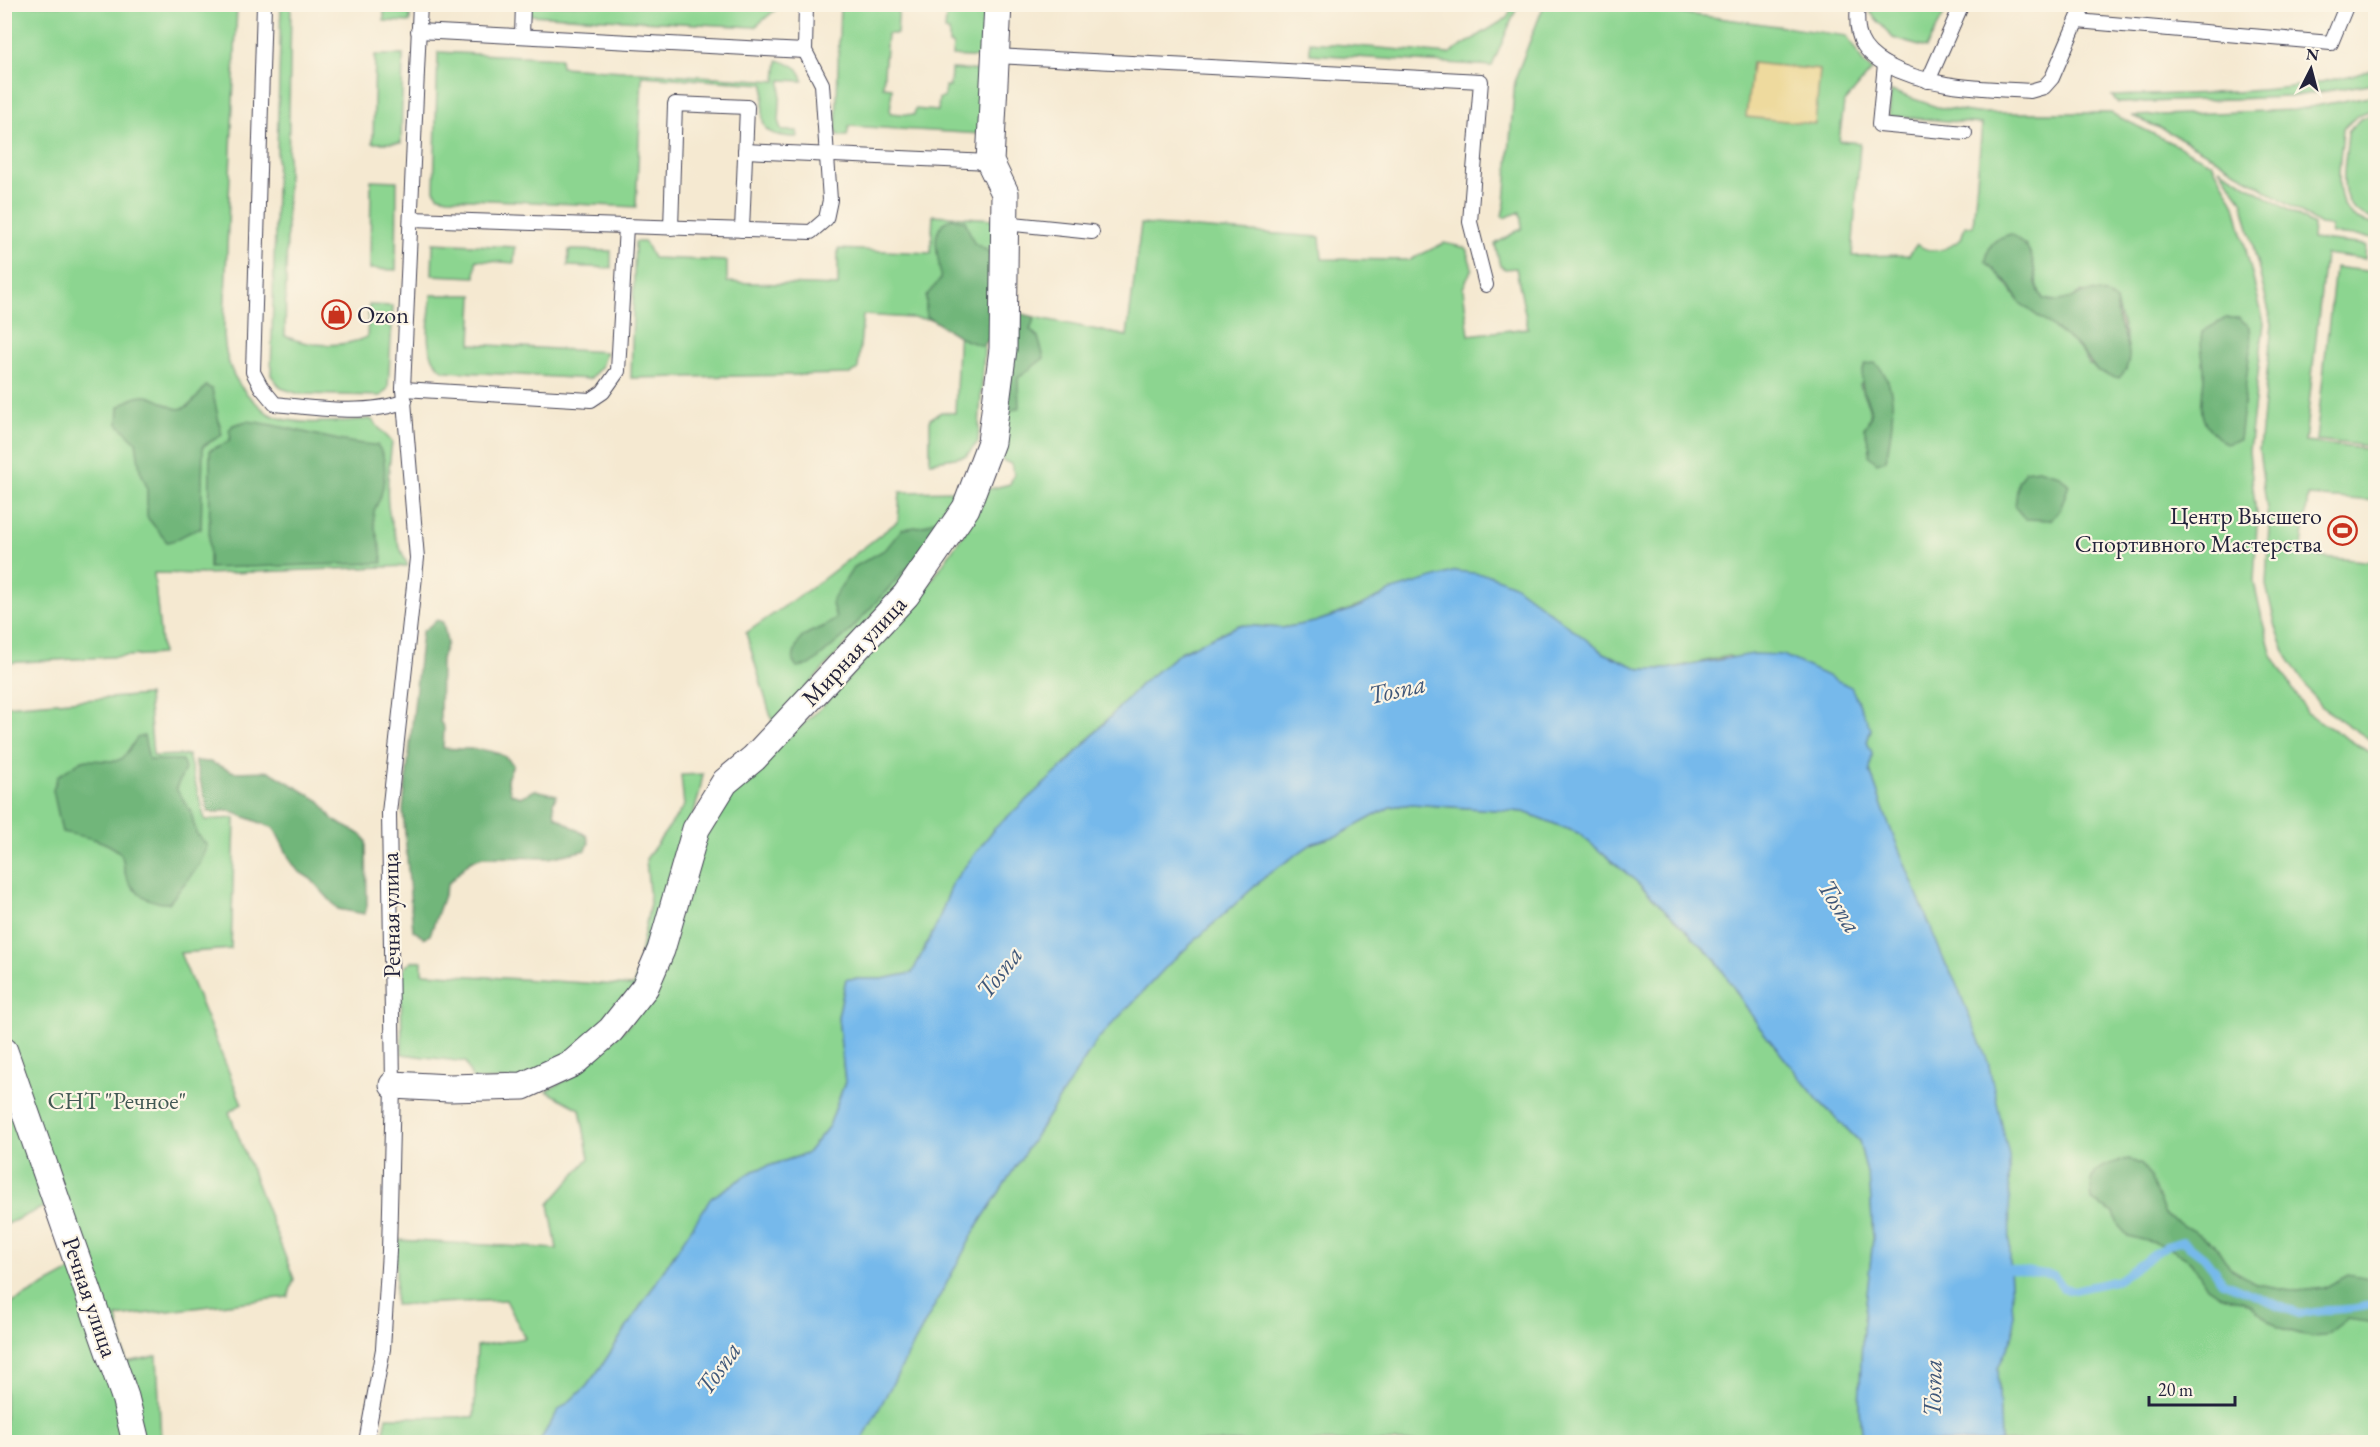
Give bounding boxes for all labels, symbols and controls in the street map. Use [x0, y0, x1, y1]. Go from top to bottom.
north arrow [2281, 39, 2341, 99]
text: N [2305, 43, 2320, 66]
shop icon: Ozon [320, 299, 352, 331]
place label: Ozon [357, 299, 409, 330]
place label: Центр Высшего Спортивного Мастерства [2075, 500, 2322, 559]
sports icon: Центр Высшего Спортивного Мастерства [2327, 514, 2359, 546]
street label: Мирная улица [794, 588, 913, 713]
water label: Tosna [1365, 666, 1429, 712]
street label: Речная улица [374, 851, 407, 978]
water label: Tosna [1810, 872, 1870, 940]
water label: Tosna [968, 939, 1030, 1005]
park label: СНТ "Речное" [47, 1085, 187, 1116]
street label: Речная улица [55, 1232, 126, 1362]
water label: Tosna [687, 1335, 749, 1401]
water label: Tosna [1914, 1359, 1950, 1417]
scale bar [2149, 1369, 2234, 1407]
text: 20 m [2158, 1378, 2193, 1401]

